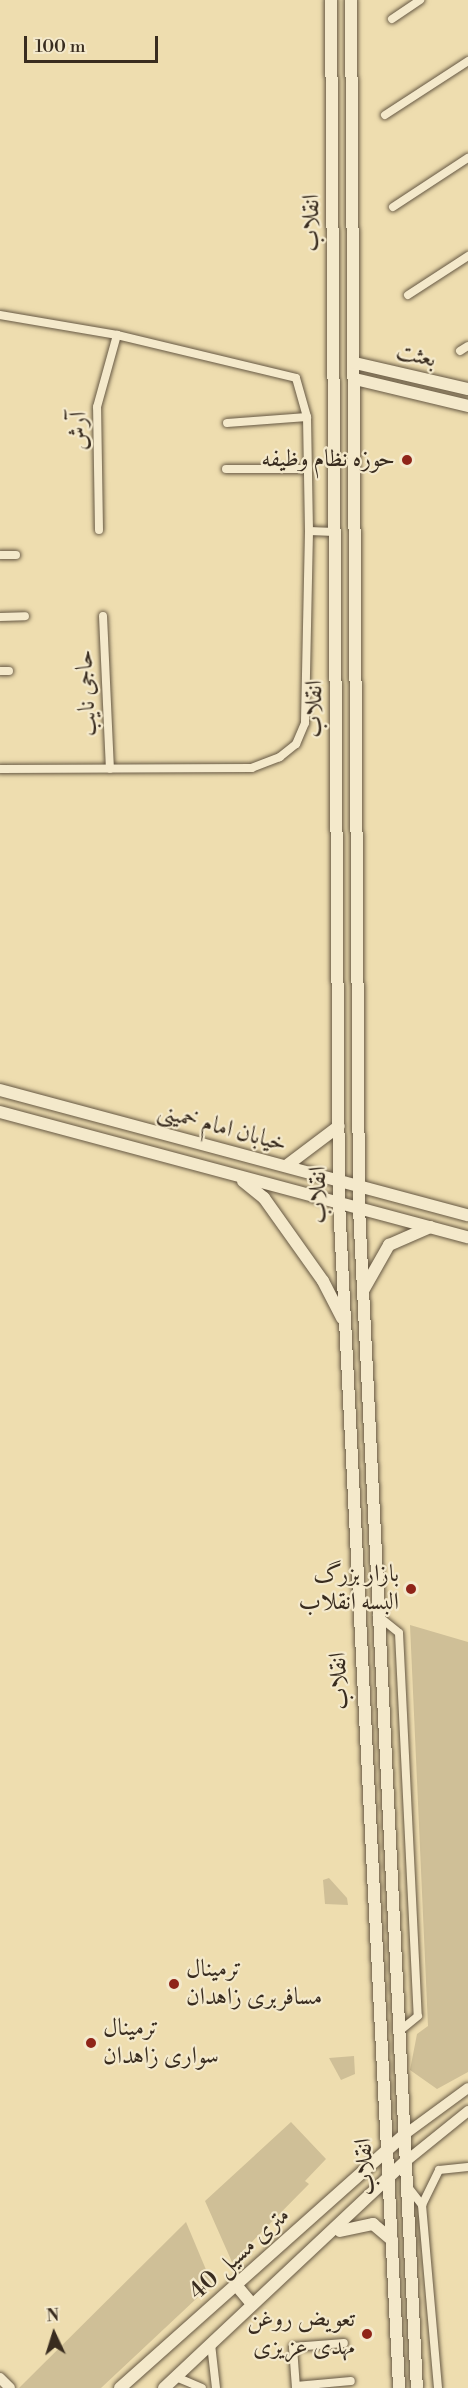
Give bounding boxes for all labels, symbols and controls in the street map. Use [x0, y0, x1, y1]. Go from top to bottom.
scale bar [27, 24, 160, 62]
text: 100 m [35, 35, 86, 58]
street label: انقلاب [298, 194, 326, 252]
street label: بعثت [393, 337, 439, 375]
street label: آرش [64, 411, 94, 451]
place label: حوزه نظام وظیفه [261, 446, 395, 474]
marker: حوزه نظام وظیفه [400, 453, 414, 467]
street label: حاجی نایب [70, 649, 104, 737]
street label: انقلاب [301, 680, 329, 738]
street label: خیابان امام خمینی [154, 1097, 290, 1159]
street label: انقلاب [304, 1166, 334, 1224]
place label: بازار بزرگ البسه انقلاب [298, 1561, 399, 1617]
marker: بازار بزرگ البسه انقلاب [404, 1582, 418, 1596]
street label: انقلاب [324, 1651, 356, 1711]
place label: ترمینال مسافربری زاهدان [186, 1956, 322, 2012]
marker: ترمینال مسافربری زاهدان [167, 1977, 181, 1991]
place label: ترمینال سواری زاهدان [103, 2015, 219, 2071]
marker: ترمینال سواری زاهدان [84, 2036, 98, 2050]
street label: انقلاب [350, 2137, 382, 2197]
street label: 40 متری مسیل [184, 2201, 296, 2307]
north arrow [24, 2304, 84, 2364]
text: N [46, 2306, 60, 2326]
place label: تعویض روغن مهدی عزیزی [247, 2306, 355, 2362]
marker: تعویض روغن مهدی عزیزی [360, 2327, 374, 2341]

